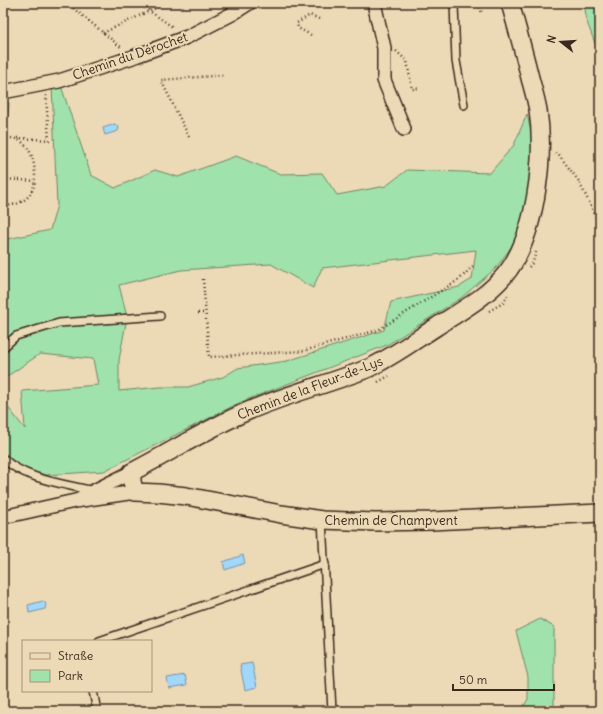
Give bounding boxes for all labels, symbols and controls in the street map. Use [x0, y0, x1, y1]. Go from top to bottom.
north arrow [541, 22, 581, 62]
street label: Chemin du Dérochet [70, 28, 190, 84]
text: N [544, 33, 559, 45]
street label: Chemin de la Fleur-de-Lys [235, 352, 385, 424]
street label: Chemin de Champvent [324, 512, 458, 529]
legend [22, 640, 152, 692]
text: Straße [58, 648, 93, 663]
scale bar [453, 666, 554, 692]
text: Park [58, 668, 83, 683]
text: 50 m [459, 672, 488, 687]

